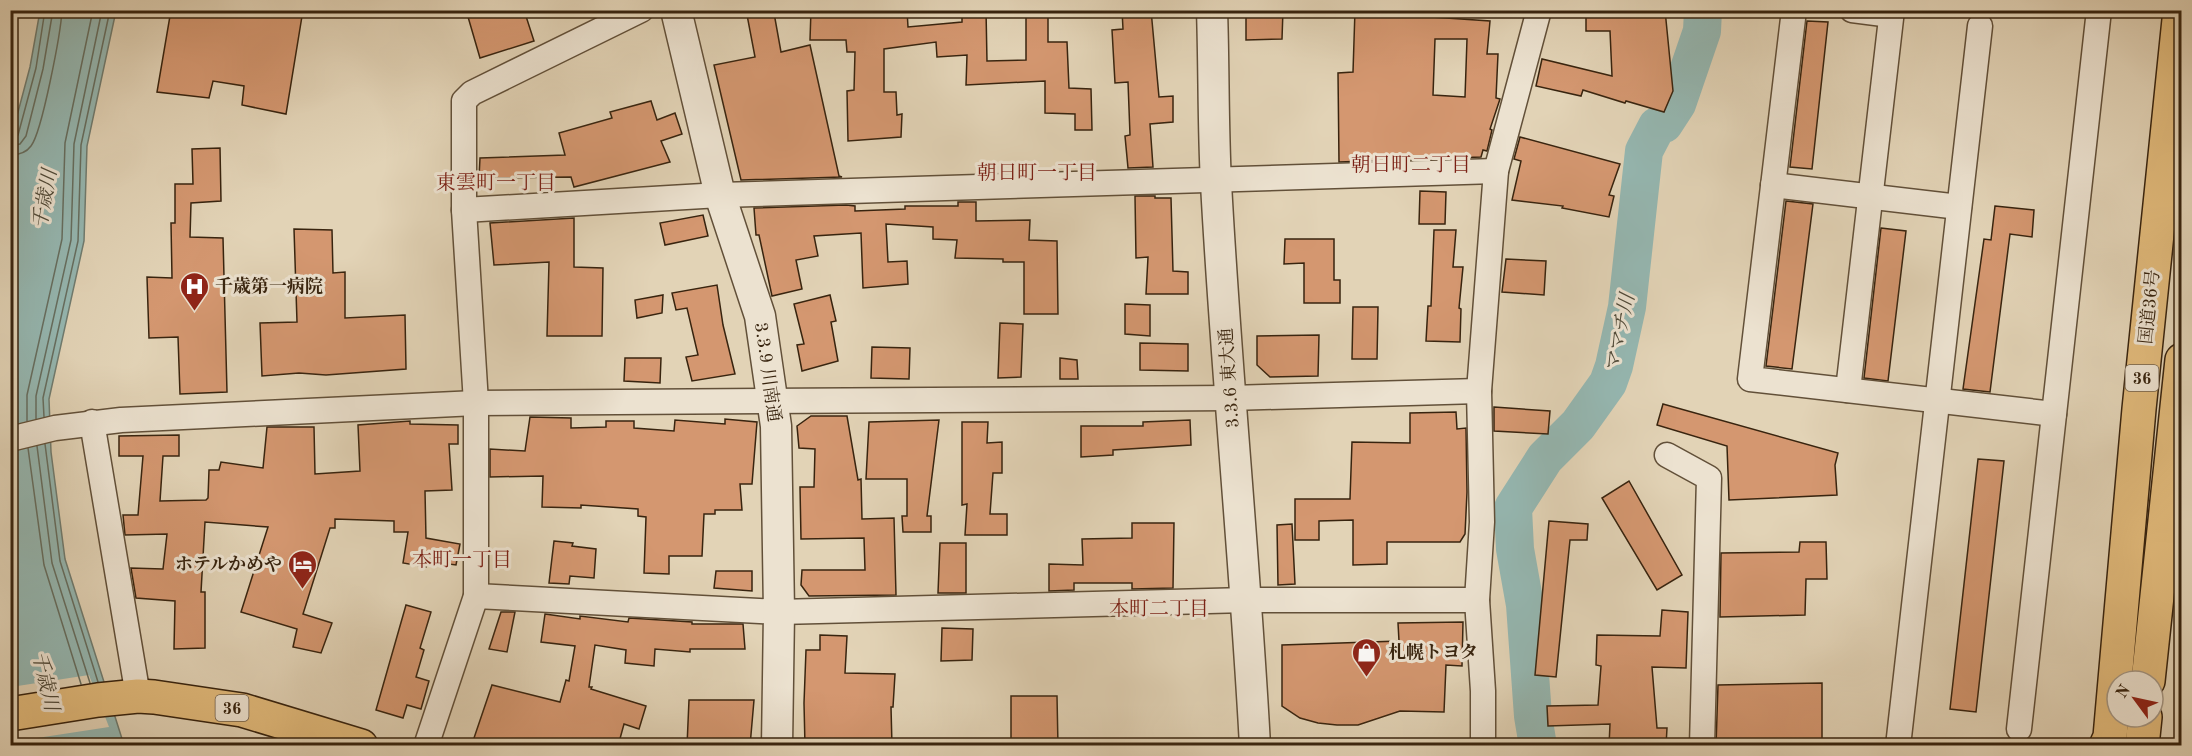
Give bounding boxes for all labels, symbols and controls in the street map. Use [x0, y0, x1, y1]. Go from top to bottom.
district label: 朝日町二丁目 [1351, 154, 1471, 176]
district label: 朝日町一丁目 [977, 162, 1097, 184]
water label: 千歳川 [29, 166, 61, 231]
district label: 東雲町一丁目 [436, 172, 556, 194]
street label: 国道36号 [2135, 269, 2163, 345]
hospital icon: 千歳第一病院 [178, 270, 210, 312]
place label: 千歳第一病院 [215, 276, 323, 296]
water label: ママチ川 [1602, 290, 1639, 375]
street label: 3.3.9 川南通 [751, 321, 785, 423]
street label: 3.3.6 東大通 [1216, 327, 1242, 429]
road number: 36 [2126, 365, 2158, 391]
hotel icon: ホテルかめや [287, 548, 319, 590]
district label: 本町一丁目 [412, 549, 512, 571]
place label: ホテルかめや [175, 555, 282, 574]
district label: 本町二丁目 [1109, 598, 1209, 620]
shop icon: 札幌トヨタ [1351, 636, 1383, 678]
place label: 札幌トヨタ [1388, 642, 1478, 662]
water label: 千歳川 [28, 650, 63, 715]
north arrow [2105, 669, 2165, 729]
text: N [2114, 682, 2135, 701]
road number: 36 [216, 695, 248, 721]

